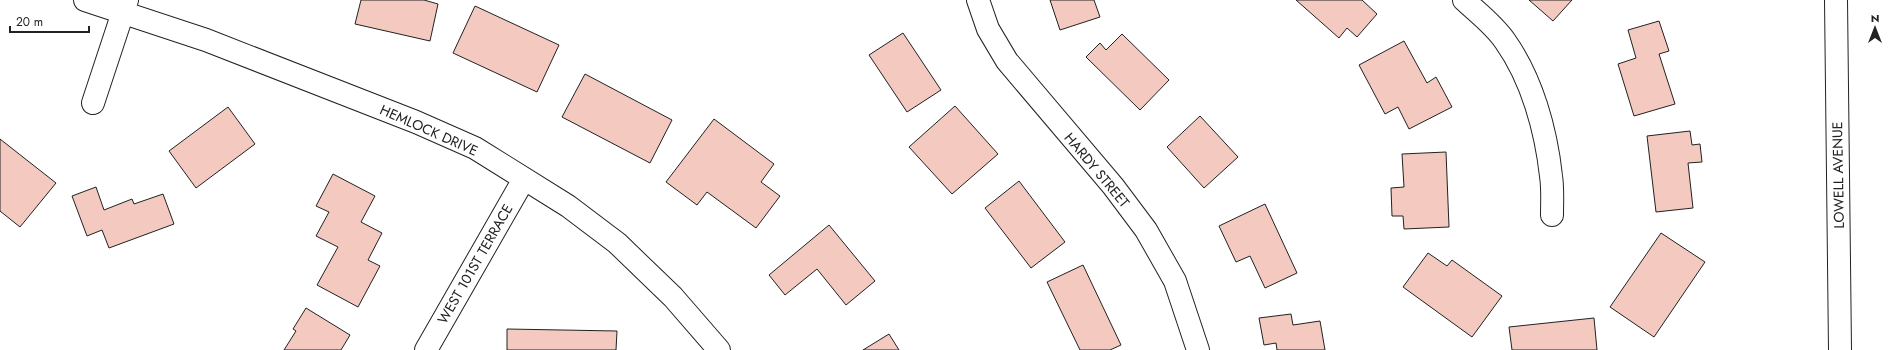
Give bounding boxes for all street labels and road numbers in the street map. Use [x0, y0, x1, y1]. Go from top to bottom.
street label: HEMLOCK DRIVE [377, 99, 481, 161]
street label: LOWELL AVENUE [1827, 121, 1849, 229]
street label: HARDY STREET [1060, 128, 1135, 212]
street label: WEST 101ST TERRACE [433, 200, 517, 328]

